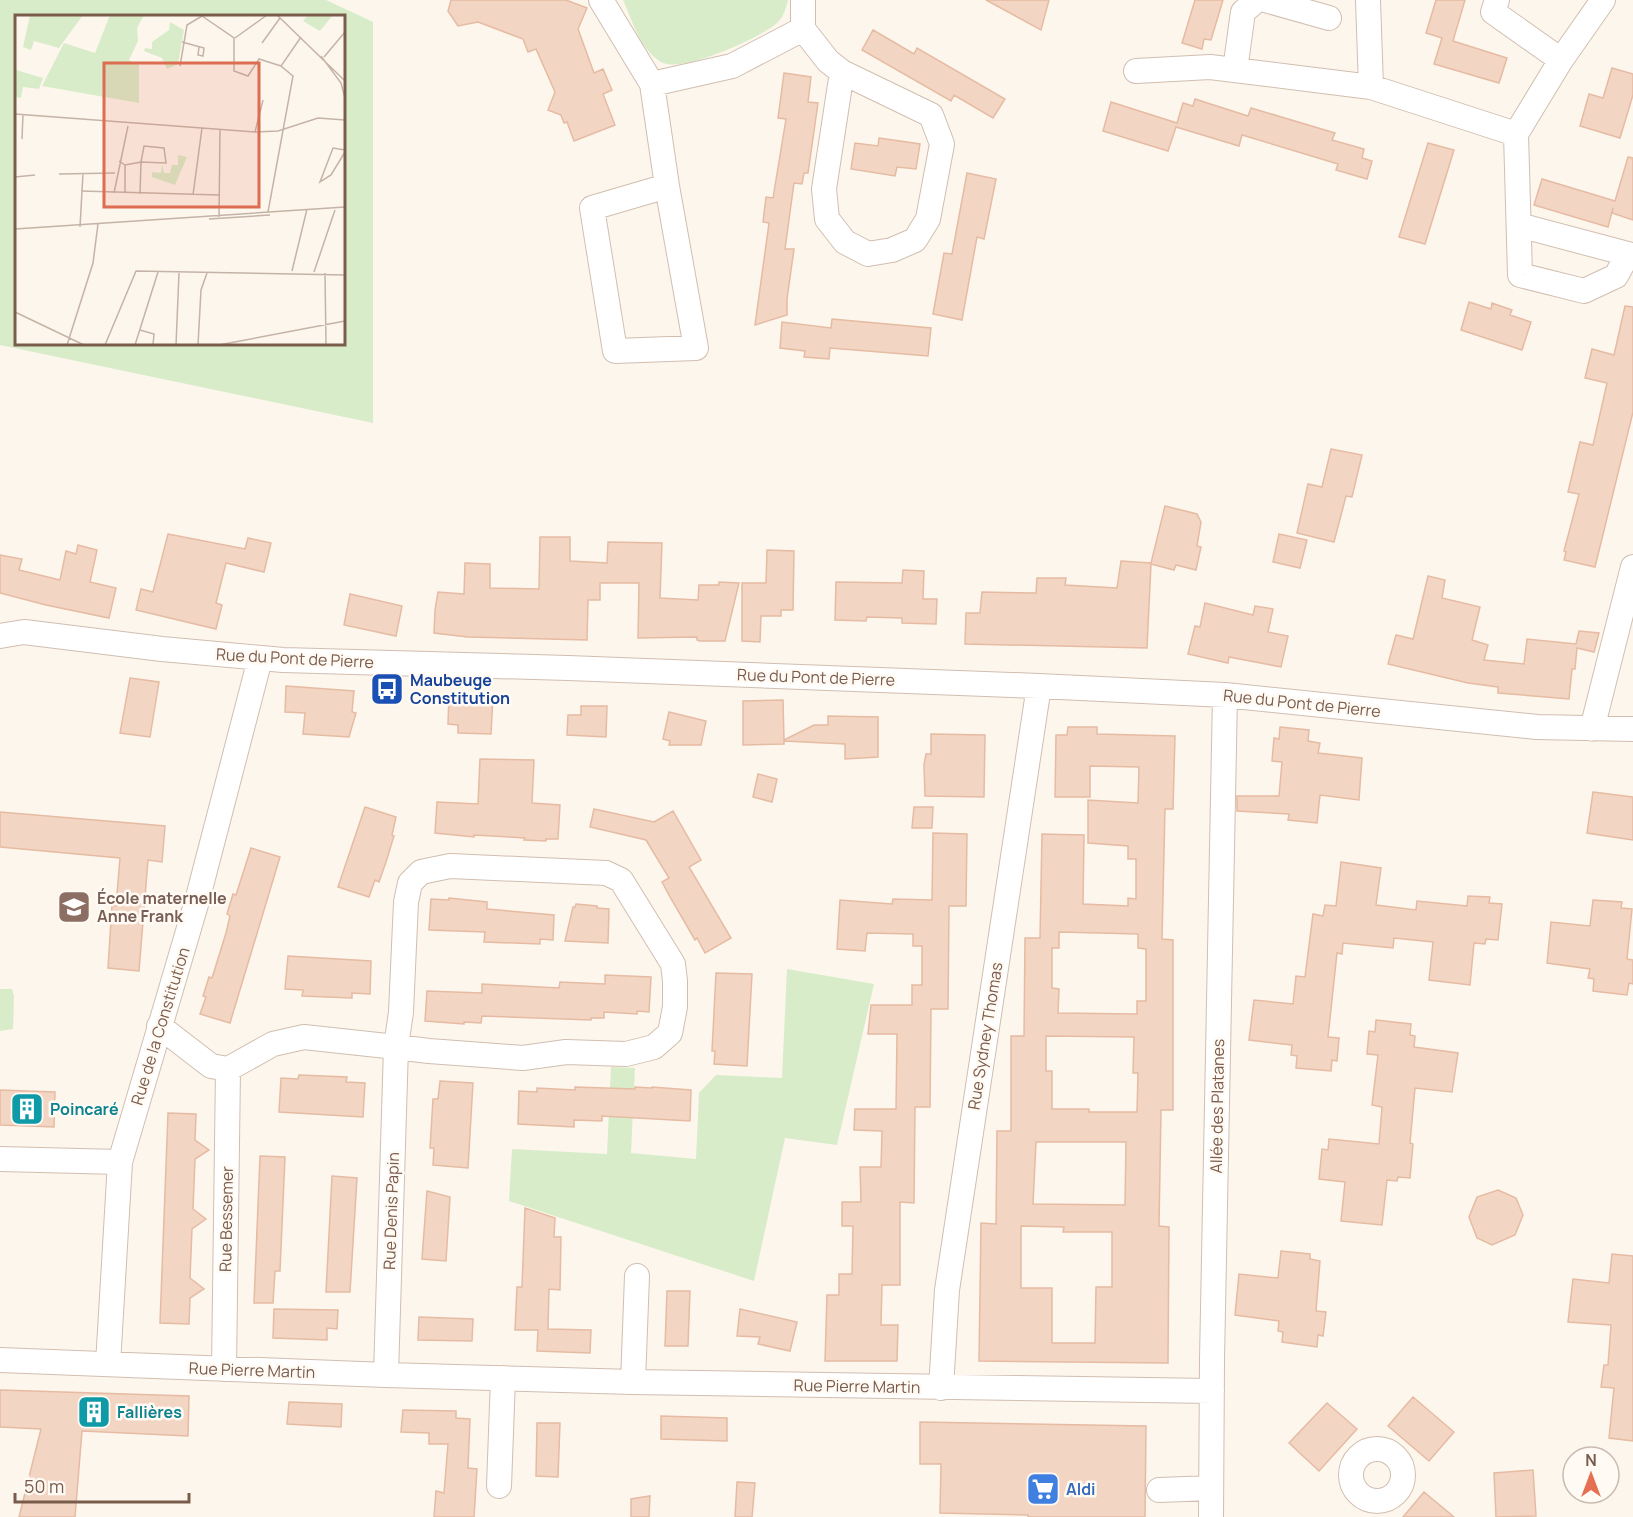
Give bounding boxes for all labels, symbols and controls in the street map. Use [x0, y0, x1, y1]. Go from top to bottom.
inset map [15, 15, 345, 345]
street label: Rue du Pont de Pierre [216, 643, 374, 673]
street label: Rue du Pont de Pierre [737, 663, 895, 691]
place label: Maubeuge Constitution [410, 669, 510, 709]
bus stop icon: Maubeuge Constitution [369, 671, 405, 707]
street label: Rue du Pont de Pierre [1222, 684, 1382, 722]
place label: École maternelle Anne Frank [97, 887, 227, 927]
school or university icon: École maternelle Anne Frank [56, 889, 92, 925]
street label: Rue de la Constitution [126, 944, 194, 1108]
street label: Rue Sydney Thomas [962, 961, 1008, 1111]
street label: Allée des Platanes [1205, 1038, 1229, 1174]
building icon: Poincaré [9, 1091, 45, 1127]
place label: Poincaré [50, 1098, 119, 1120]
street label: Rue Denis Papin [378, 1152, 404, 1270]
street label: Rue Bessemer [214, 1166, 238, 1272]
street label: Rue Pierre Martin [188, 1357, 316, 1383]
street label: Rue Pierre Martin [794, 1374, 920, 1398]
building icon: Fallières [76, 1394, 112, 1430]
place label: Fallières [117, 1401, 182, 1423]
north arrow [1561, 1445, 1621, 1505]
text: N [1585, 1449, 1597, 1471]
scale bar [15, 1466, 189, 1504]
supermarket icon: Aldi [1025, 1471, 1061, 1507]
text: 50 m [24, 1474, 64, 1498]
place label: Aldi [1066, 1478, 1096, 1500]

